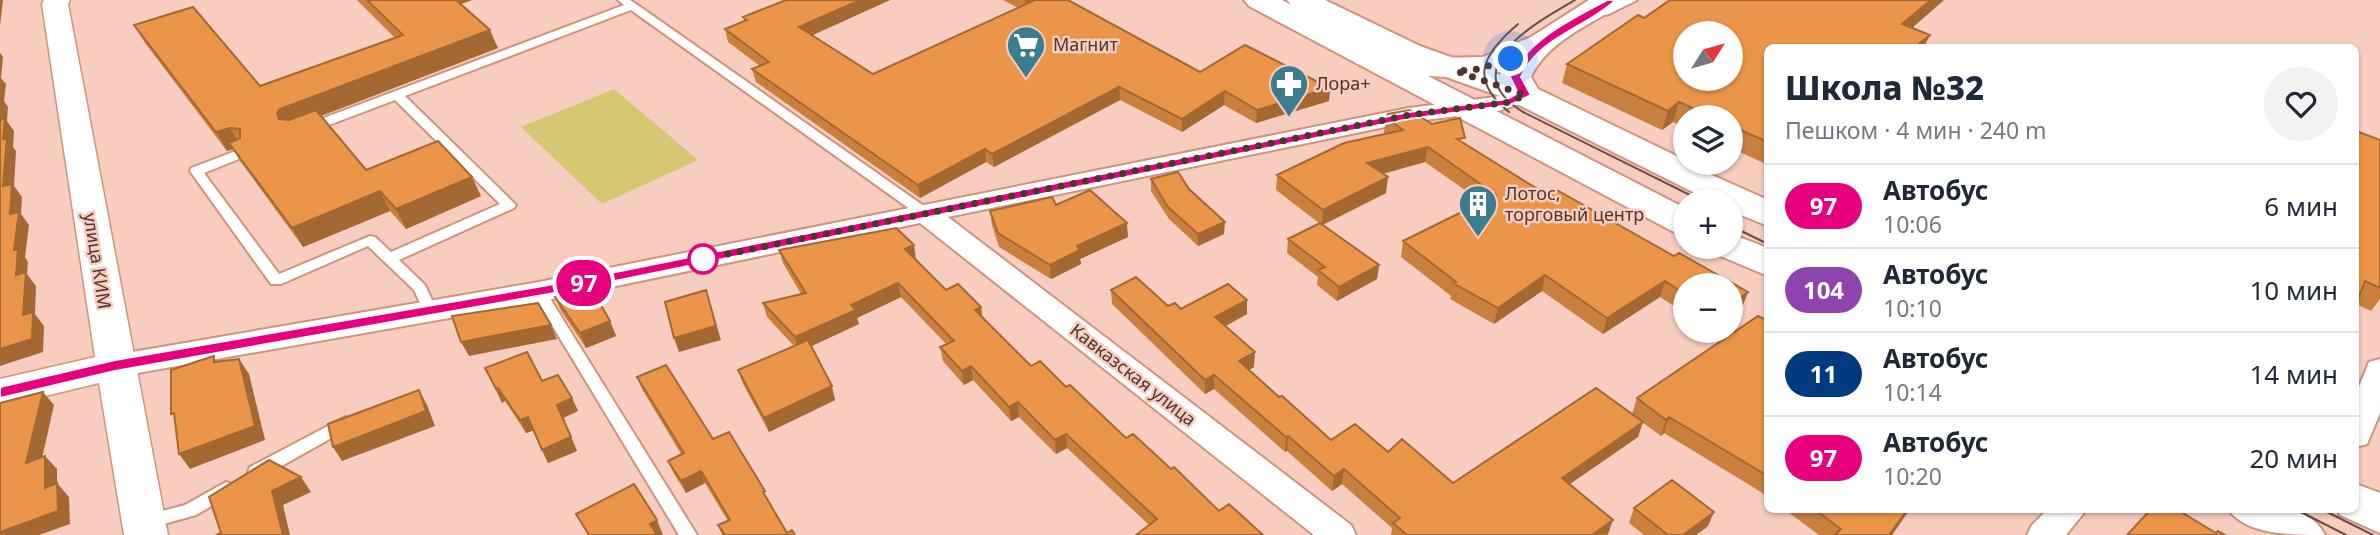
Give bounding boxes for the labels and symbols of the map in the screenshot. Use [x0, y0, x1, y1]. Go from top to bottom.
north arrow [1673, 21, 1743, 91]
supermarket icon: Магнит [1005, 24, 1047, 79]
place label: Магнит [1053, 32, 1118, 56]
your location [1493, 41, 1528, 76]
pharmacy icon: Лора+ [1268, 63, 1310, 118]
place label: Лора+ [1316, 71, 1371, 95]
place label: Лотос, торговый центр [1505, 181, 1644, 226]
building icon: Лотос, торговый центр [1457, 183, 1499, 238]
street label: улица КИМ [79, 211, 117, 311]
unlabelled marker [688, 244, 718, 274]
line badge: 97 [552, 260, 616, 306]
street label: Кавказская улица [1066, 318, 1201, 431]

